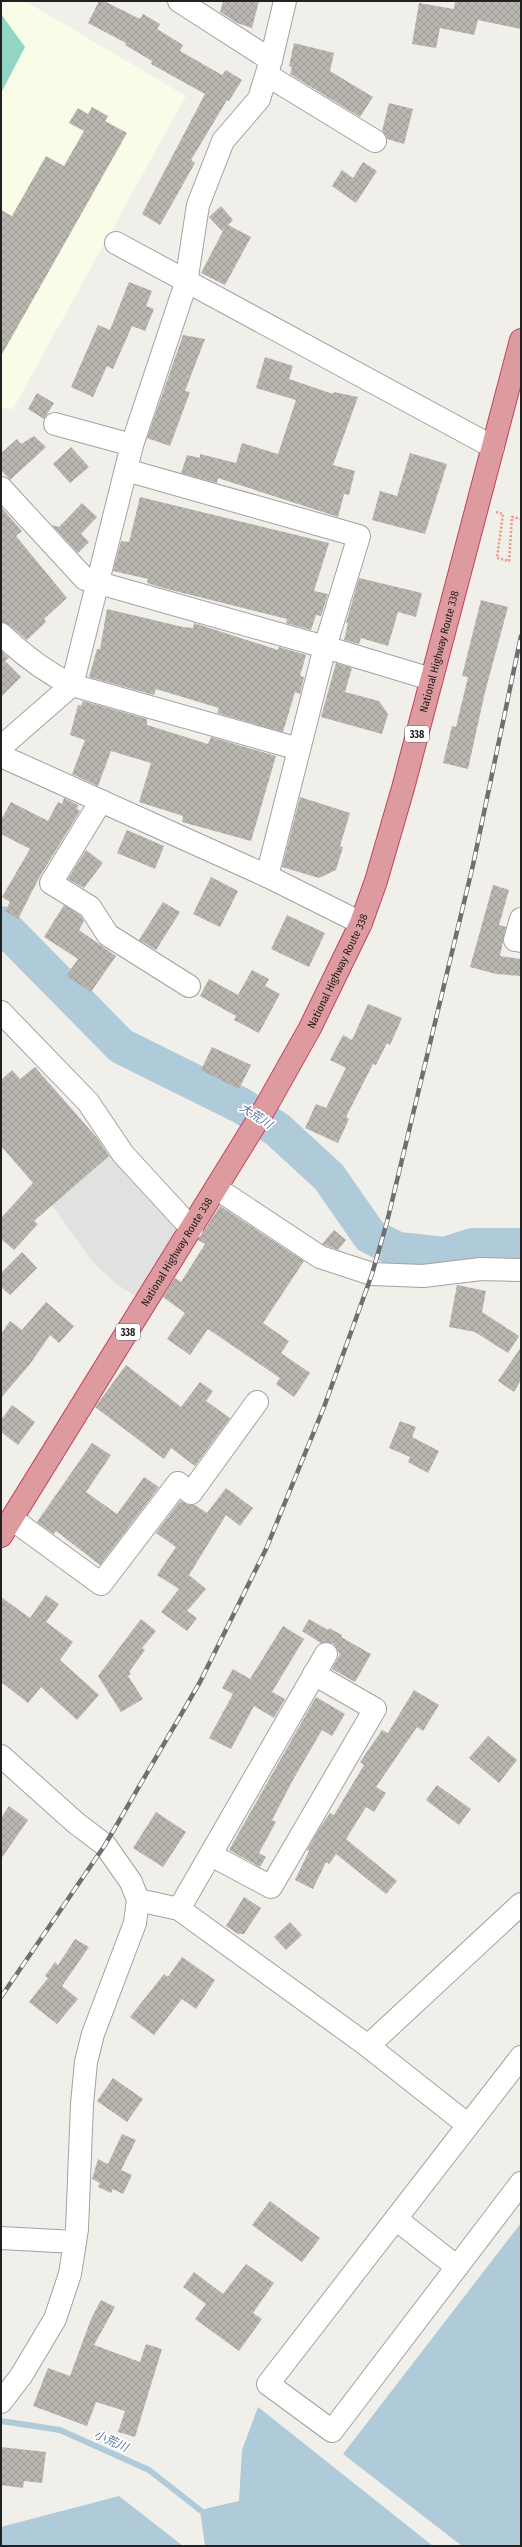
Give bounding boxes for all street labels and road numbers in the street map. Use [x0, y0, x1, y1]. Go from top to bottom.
street label: National Highway Route 338 [417, 589, 462, 714]
road number: 338 [405, 726, 429, 742]
street label: National Highway Route 338 [305, 912, 371, 1030]
street label: National Highway Route 338 [138, 1195, 216, 1309]
road number: 338 [116, 1324, 140, 1340]

